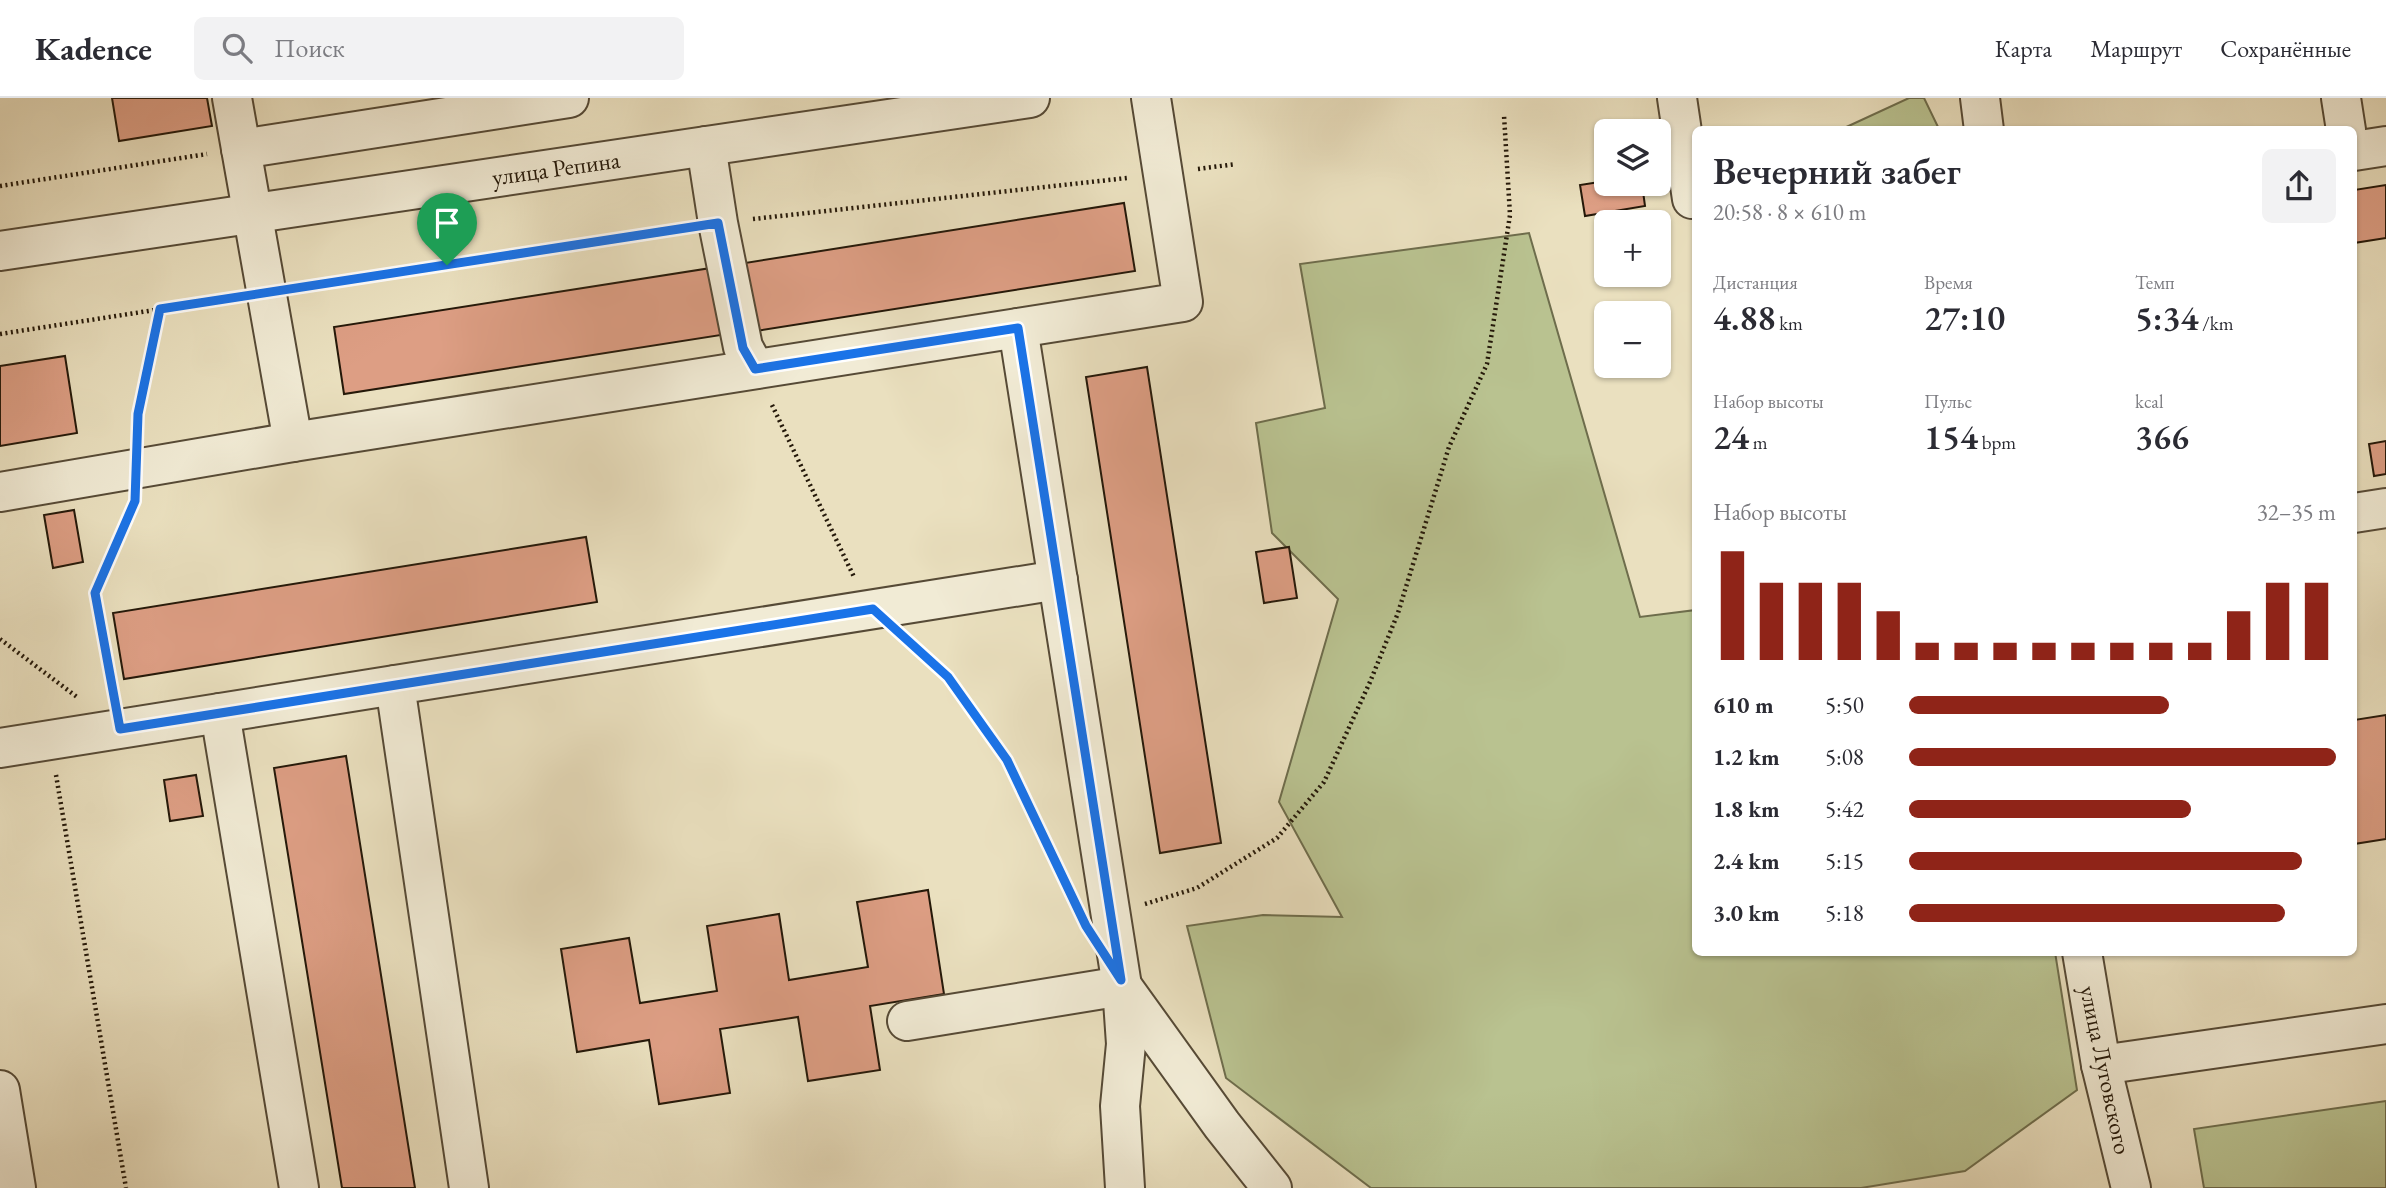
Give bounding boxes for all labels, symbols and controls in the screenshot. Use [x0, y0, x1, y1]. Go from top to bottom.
search box [194, 17, 684, 80]
text: Kadence [35, 27, 152, 70]
icon: search [218, 29, 256, 67]
text: Поиск [274, 31, 345, 65]
text: Карта [1995, 33, 2052, 64]
text: Маршрут [2090, 33, 2182, 64]
text: Сохранённые [2220, 33, 2351, 64]
map controls [1594, 119, 1671, 378]
button: layers [1594, 119, 1671, 196]
street label: улица Репина [490, 144, 622, 192]
text: Вечерний забег [1713, 146, 1961, 195]
button: share [2262, 149, 2336, 223]
pin [417, 193, 477, 265]
text: 20:58 · 8 × 610 m [1713, 197, 1866, 227]
icon: arrive [428, 204, 466, 242]
button: + [1594, 210, 1671, 287]
text: Дистанция [1713, 270, 1798, 295]
text: Время [1924, 270, 1973, 295]
text: Темп [2135, 270, 2175, 295]
text: 4.88 [1713, 295, 1775, 340]
text: 27:10 [1924, 295, 2005, 340]
text: 5:34 [2135, 295, 2198, 340]
button: − [1594, 301, 1671, 378]
text: km [1775, 311, 1803, 336]
text: /km [2198, 311, 2233, 336]
text: Набор высоты [1713, 389, 1824, 414]
text: Пульс [1924, 389, 1972, 414]
text: kcal [2135, 389, 2164, 414]
text: 24 [1713, 414, 1749, 459]
text: 154 [1924, 414, 1978, 459]
text: 366 [2135, 414, 2189, 459]
text: m [1749, 430, 1768, 455]
text: bpm [1978, 430, 2016, 455]
text: Набор высоты [1713, 497, 1847, 527]
text: 32–35 m [2257, 497, 2336, 527]
text: 610 m [1713, 690, 1774, 720]
text: 5:50 [1825, 690, 1864, 720]
text: 1.2 km [1713, 742, 1780, 772]
text: 5:08 [1825, 742, 1864, 772]
text: 1.8 km [1713, 794, 1780, 824]
text: 5:42 [1825, 794, 1864, 824]
text: 2.4 km [1713, 846, 1780, 876]
text: 5:15 [1825, 846, 1864, 876]
text: 3.0 km [1713, 898, 1780, 928]
text: 5:18 [1825, 898, 1864, 928]
street label: улица Луговского [2073, 983, 2139, 1157]

